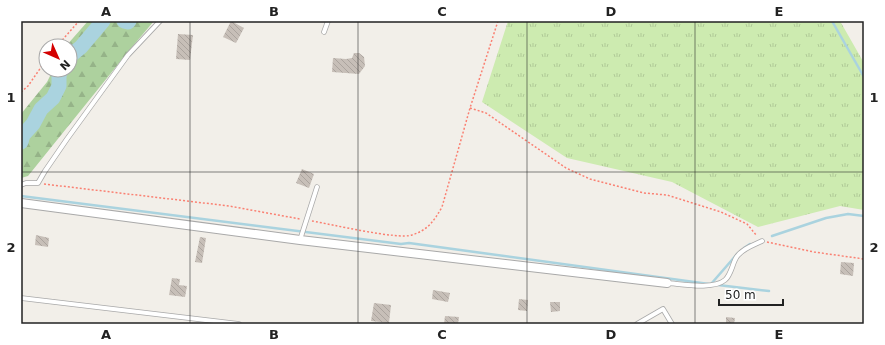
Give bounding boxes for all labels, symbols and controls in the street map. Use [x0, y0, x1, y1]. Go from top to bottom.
text: A [101, 4, 111, 19]
text: B [269, 4, 279, 19]
text: C [437, 4, 447, 19]
text: D [606, 4, 617, 19]
text: E [775, 4, 783, 19]
north arrow [38, 38, 78, 78]
text: N [57, 57, 73, 73]
text: 1 [6, 90, 16, 105]
text: 1 [869, 90, 879, 105]
text: 2 [6, 240, 16, 255]
text: 2 [869, 240, 879, 255]
scale bar [719, 281, 783, 307]
text: 50 m [725, 288, 756, 302]
text: A [101, 327, 111, 342]
text: B [269, 327, 279, 342]
text: C [437, 327, 447, 342]
text: D [606, 327, 617, 342]
text: E [775, 327, 783, 342]

